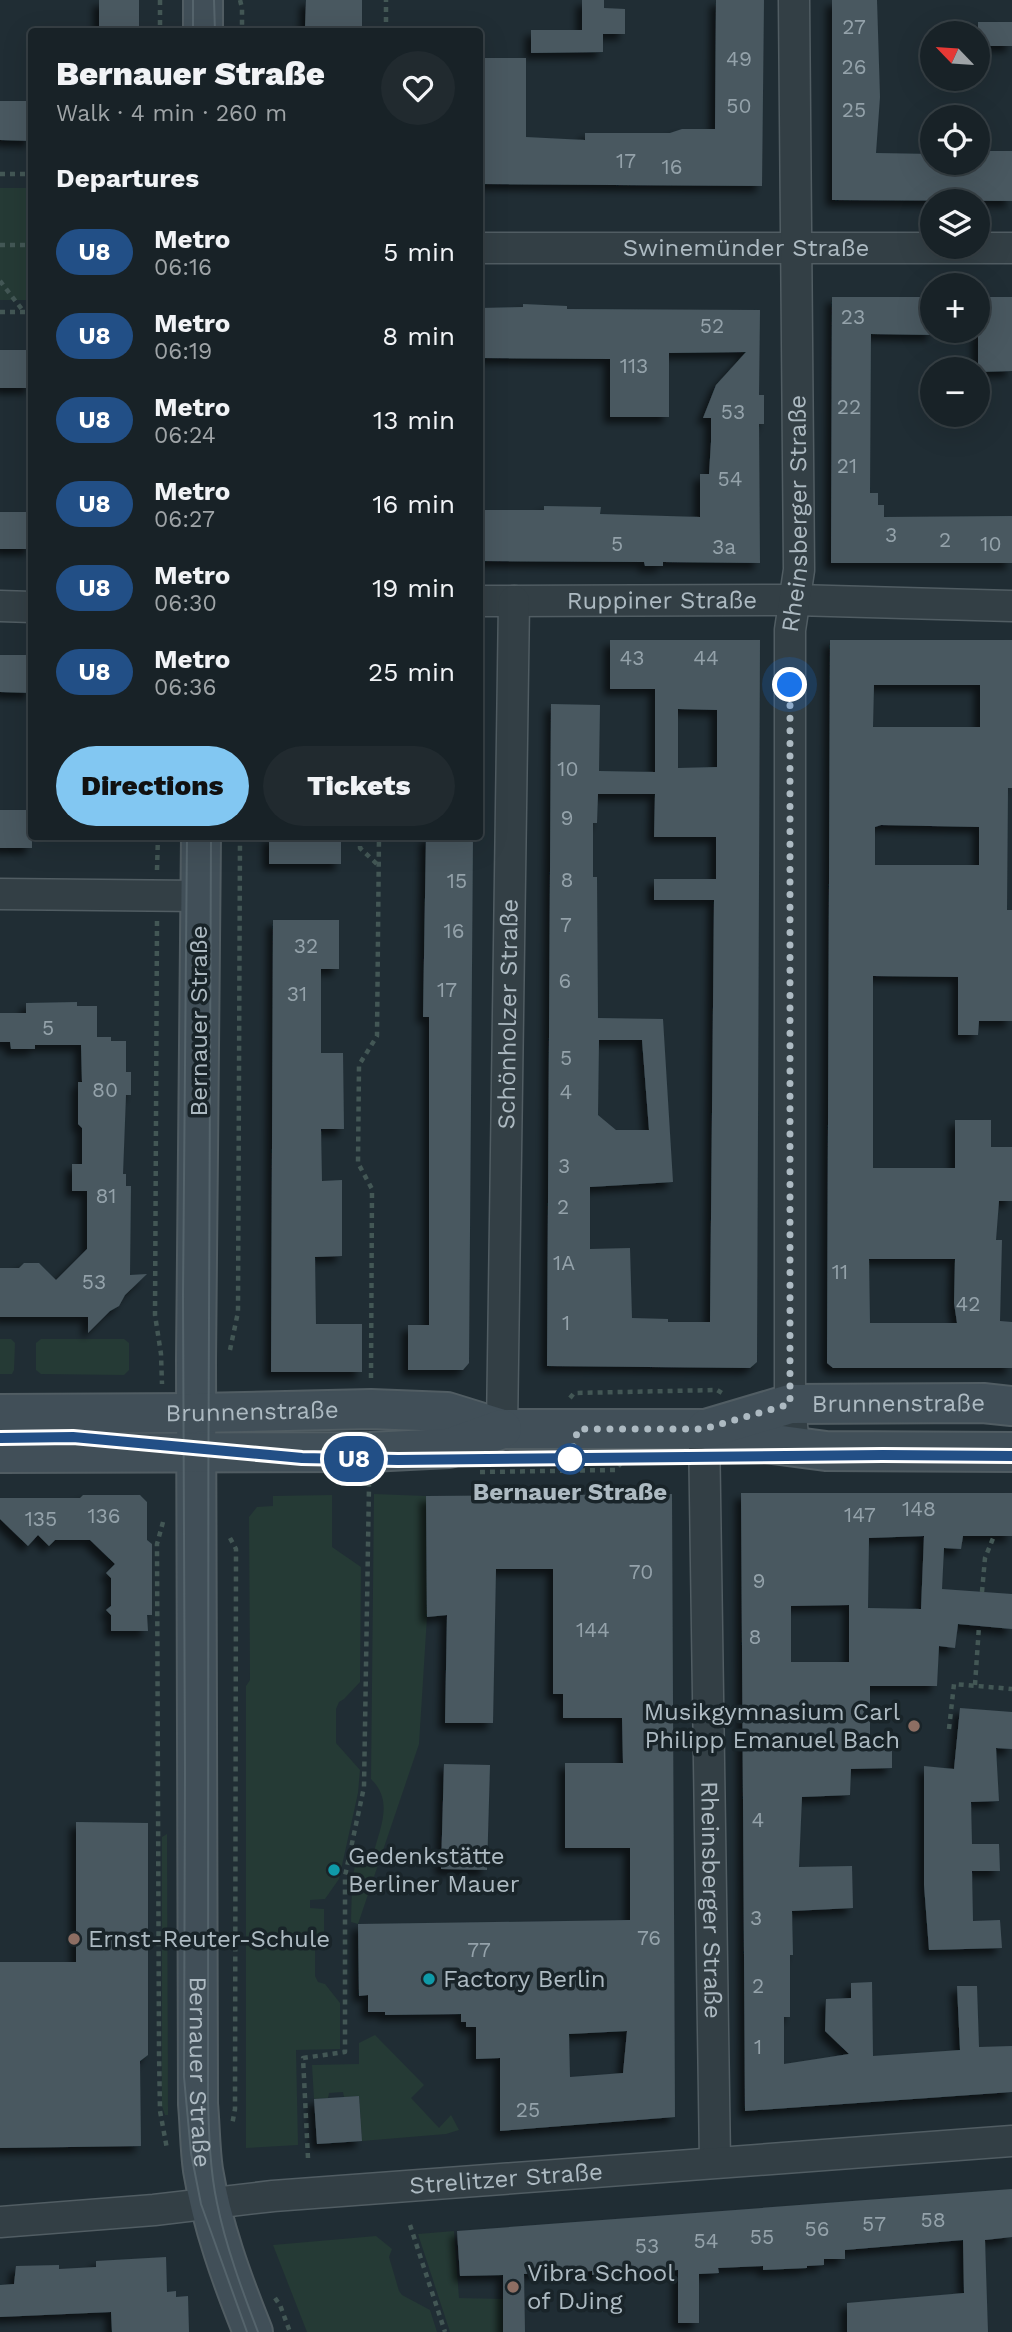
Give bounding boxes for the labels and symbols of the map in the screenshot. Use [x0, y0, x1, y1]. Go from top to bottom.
house number: 27 [842, 14, 866, 39]
north arrow [920, 21, 990, 91]
house number: 49 [726, 46, 752, 71]
house number: 26 [841, 54, 867, 79]
house number: 50 [726, 93, 752, 118]
house number: 25 [842, 97, 866, 122]
house number: 17 [616, 148, 636, 173]
house number: 16 [662, 154, 682, 179]
street label: Swinemünder Straße [623, 234, 869, 262]
house number: 23 [841, 304, 865, 329]
house number: 52 [700, 313, 724, 338]
house number: 113 [620, 353, 648, 378]
house number: 22 [837, 394, 861, 419]
street label: Rheinsberger Straße [776, 395, 813, 634]
house number: 53 [721, 399, 745, 424]
house number: 21 [837, 453, 857, 478]
house number: 54 [717, 466, 743, 491]
house number: 3 [885, 522, 897, 547]
house number: 2 [939, 527, 951, 552]
house number: 5 [611, 531, 623, 556]
house number: 10 [980, 531, 1002, 556]
house number: 3a [712, 534, 736, 559]
street label: Ruppiner Straße [567, 586, 757, 615]
house number: 43 [619, 645, 645, 670]
house number: 44 [693, 645, 719, 670]
your location [772, 667, 807, 702]
house number: 10 [557, 756, 579, 781]
house number: 9 [561, 805, 573, 830]
house number: 8 [561, 867, 573, 892]
house number: 15 [447, 868, 467, 893]
street label: Schönholzer Straße [492, 899, 524, 1130]
house number: 7 [560, 912, 572, 937]
house number: 16 [444, 918, 464, 943]
street label: Bernauer Straße [185, 926, 213, 1116]
house number: 32 [294, 933, 318, 958]
house number: 6 [559, 968, 571, 993]
house number: 17 [437, 977, 457, 1002]
house number: 31 [287, 981, 307, 1006]
house number: 5 [42, 1015, 54, 1040]
house number: 5 [560, 1045, 572, 1070]
house number: 80 [92, 1077, 118, 1102]
house number: 4 [560, 1079, 572, 1104]
house number: 3 [558, 1153, 570, 1178]
house number: 81 [95, 1183, 117, 1208]
house number: 2 [557, 1194, 569, 1219]
house number: 1A [553, 1250, 575, 1275]
house number: 11 [832, 1259, 848, 1284]
house number: 53 [82, 1269, 106, 1294]
house number: 42 [955, 1291, 981, 1316]
house number: 1 [562, 1310, 570, 1335]
street label: Brunnenstraße [812, 1389, 985, 1418]
street label: Brunnenstraße [165, 1396, 339, 1427]
line badge: U8 [322, 1436, 386, 1482]
marker: Bernauer Straße [555, 1444, 585, 1474]
place label: Bernauer Straße [473, 1478, 667, 1506]
house number: 148 [902, 1496, 936, 1521]
house number: 147 [844, 1502, 876, 1527]
house number: 136 [87, 1503, 121, 1528]
house number: 135 [25, 1506, 57, 1531]
house number: 70 [629, 1559, 653, 1584]
house number: 9 [753, 1568, 765, 1593]
house number: 144 [576, 1617, 610, 1642]
house number: 8 [749, 1624, 761, 1649]
place label: Musikgymnasium Carl Philipp Emanuel Bach [644, 1698, 901, 1754]
marker: Musikgymnasium Carl Philipp Emanuel Bach [906, 1718, 922, 1734]
street label: Rheinsberger Straße [695, 1781, 727, 2019]
house number: 4 [752, 1807, 764, 1832]
place label: Gedenkstätte Berliner Mauer [348, 1842, 520, 1898]
marker: Gedenkstätte Berliner Mauer [326, 1862, 342, 1878]
house number: 3 [750, 1905, 762, 1930]
place label: Ernst-Reuter-Schule [88, 1925, 330, 1953]
house number: 76 [637, 1925, 661, 1950]
marker: Ernst-Reuter-Schule [66, 1931, 82, 1947]
house number: 77 [467, 1937, 491, 1962]
place label: Factory Berlin [443, 1965, 606, 1993]
marker: Factory Berlin [421, 1971, 437, 1987]
house number: 2 [752, 1973, 764, 1998]
street label: Bernauer Straße [184, 1976, 216, 2169]
house number: 1 [754, 2034, 762, 2059]
house number: 25 [516, 2097, 540, 2122]
street label: Strelitzer Straße [408, 2158, 604, 2200]
house number: 58 [920, 2207, 946, 2232]
house number: 57 [862, 2211, 886, 2236]
house number: 56 [805, 2216, 830, 2241]
house number: 55 [750, 2224, 774, 2249]
house number: 54 [693, 2228, 719, 2253]
house number: 53 [635, 2233, 659, 2258]
place label: Vibra School of DJing [527, 2259, 675, 2315]
marker: Vibra School of DJing [505, 2279, 521, 2295]

